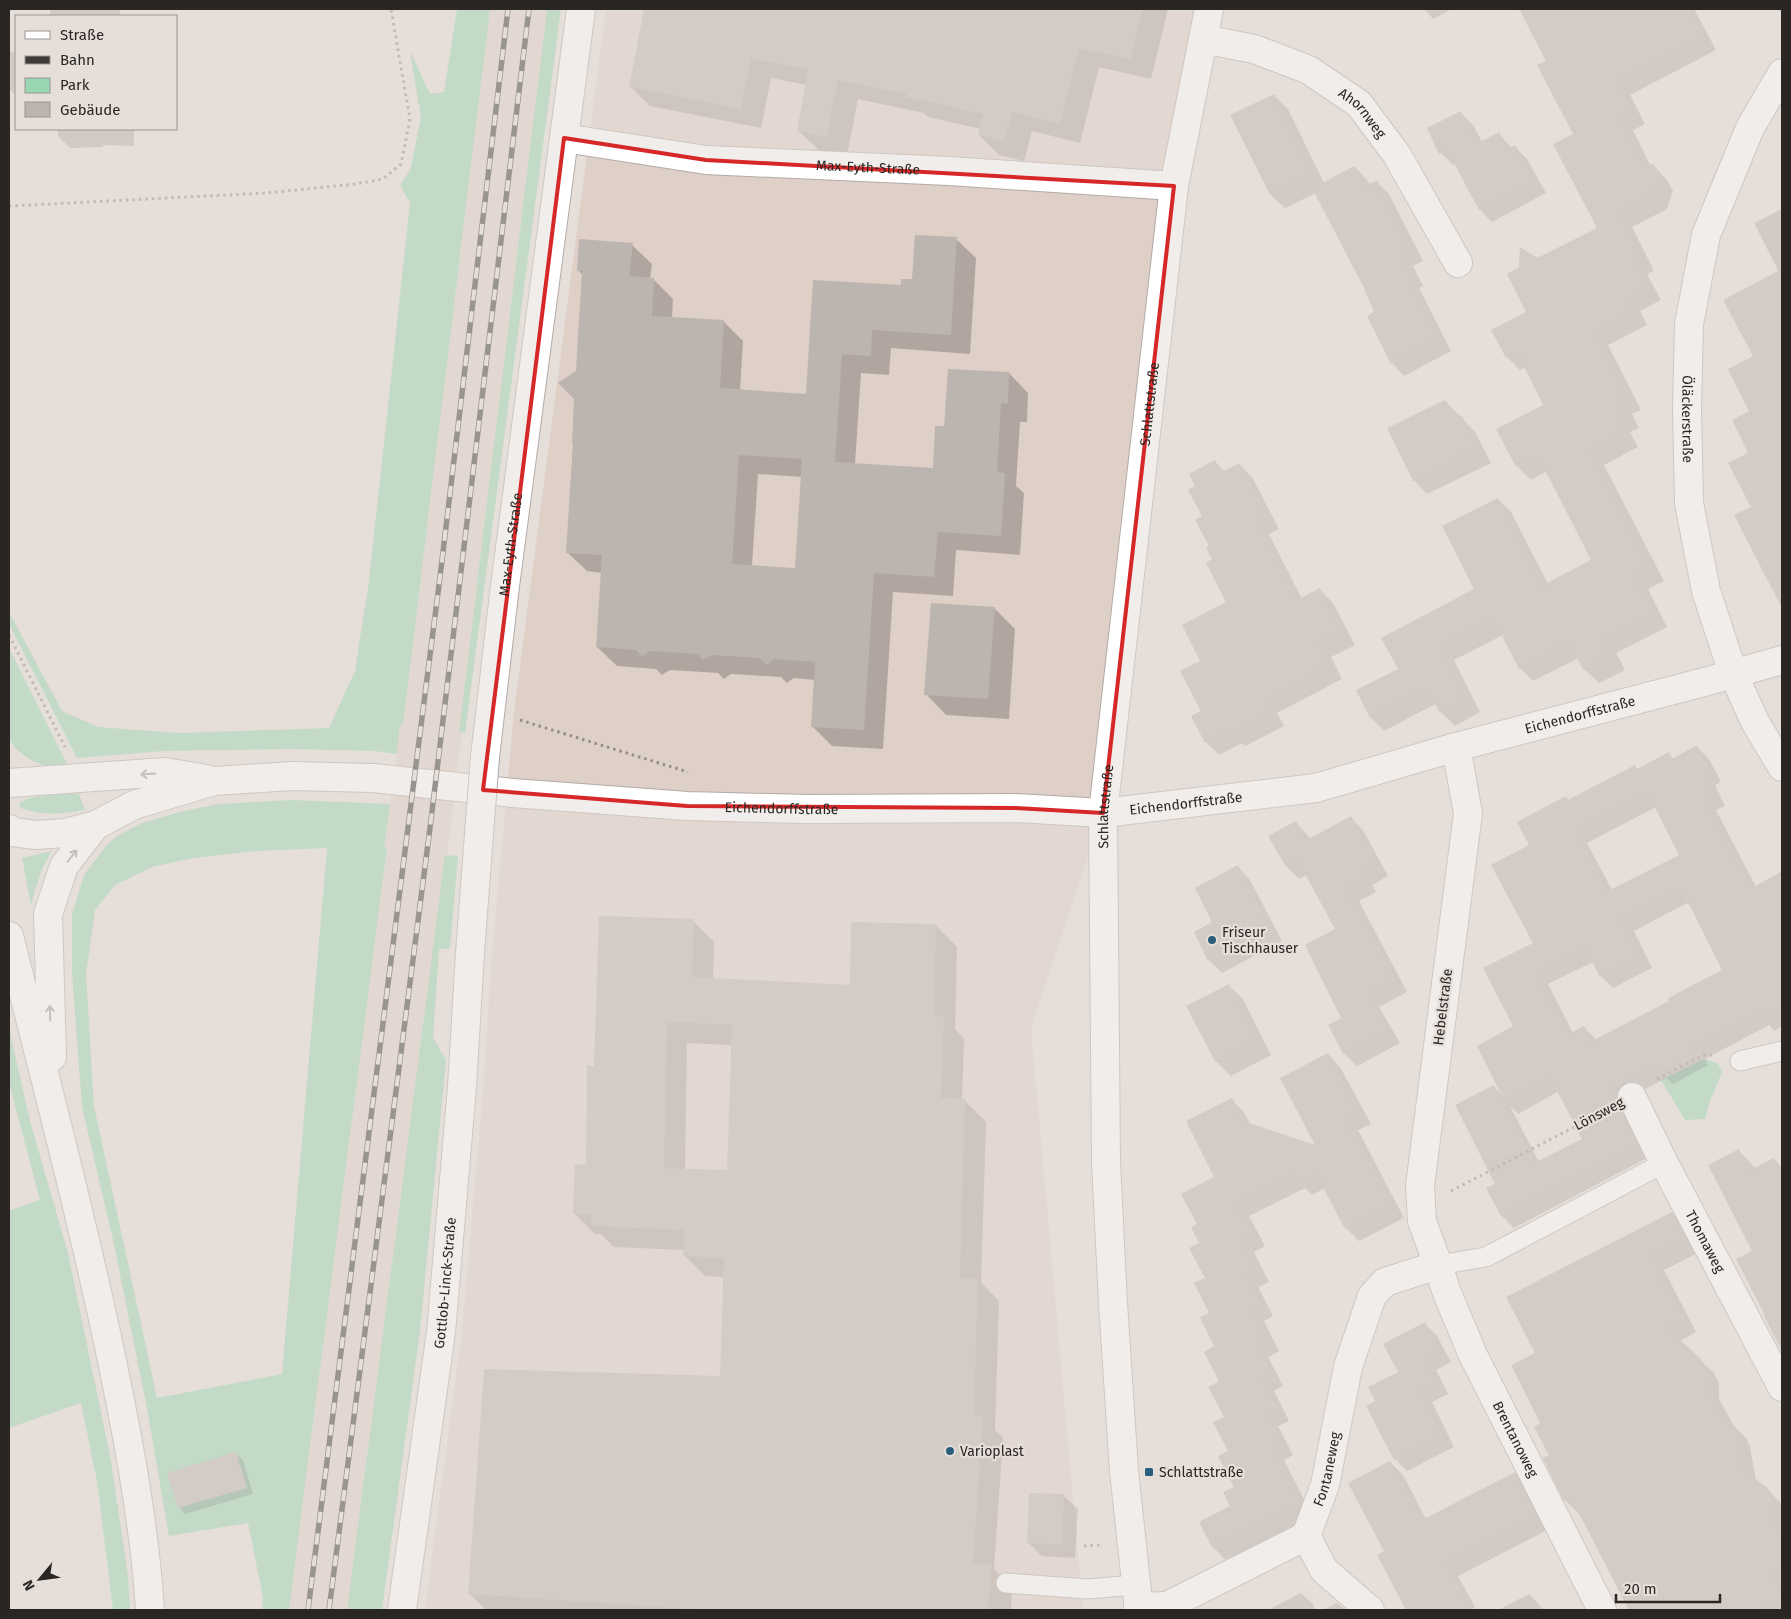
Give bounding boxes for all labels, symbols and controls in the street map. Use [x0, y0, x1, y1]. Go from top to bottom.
legend [15, 15, 178, 130]
text: Straße [60, 26, 104, 44]
text: Bahn [60, 51, 95, 69]
text: Park [60, 76, 90, 94]
street label: Ahornweg [1335, 84, 1390, 142]
text: Gebäude [60, 101, 120, 119]
street label: Max-Eyth-Straße [816, 156, 921, 178]
street label: Schlattstraße [1136, 361, 1163, 447]
street label: Öläckerstraße [1678, 375, 1697, 463]
street label: Max-Eyth-Straße [495, 492, 526, 597]
street label: Eichendorffstraße [1523, 692, 1637, 737]
street label: Schlattstraße [1094, 763, 1117, 849]
one-way arrow [140, 769, 156, 778]
street label: Eichendorffstraße [1128, 788, 1243, 818]
street label: Eichendorffstraße [725, 798, 838, 818]
one-way arrow [67, 850, 78, 863]
place label: Friseur Tischhauser [1222, 924, 1299, 957]
marker: Friseur Tischhauser [1206, 934, 1218, 946]
street label: Hebelstraße [1430, 968, 1456, 1046]
one-way arrow [45, 1005, 54, 1021]
street label: Lönsweg [1571, 1093, 1628, 1134]
street label: Thomaweg [1682, 1207, 1729, 1276]
street label: Gottlob-Linck-Straße [430, 1216, 459, 1350]
street label: Brentanoweg [1489, 1398, 1542, 1481]
street label: Fontaneweg [1309, 1430, 1344, 1509]
place label: Varioplast [960, 1443, 1025, 1460]
marker: Varioplast [944, 1445, 956, 1457]
place label: Schlattstraße [1159, 1464, 1243, 1481]
marker: Schlattstraße [1143, 1466, 1155, 1478]
north arrow [15, 1554, 65, 1604]
scale bar [1616, 1572, 1720, 1604]
text: N [19, 1577, 39, 1593]
text: 20 m [1624, 1580, 1657, 1598]

